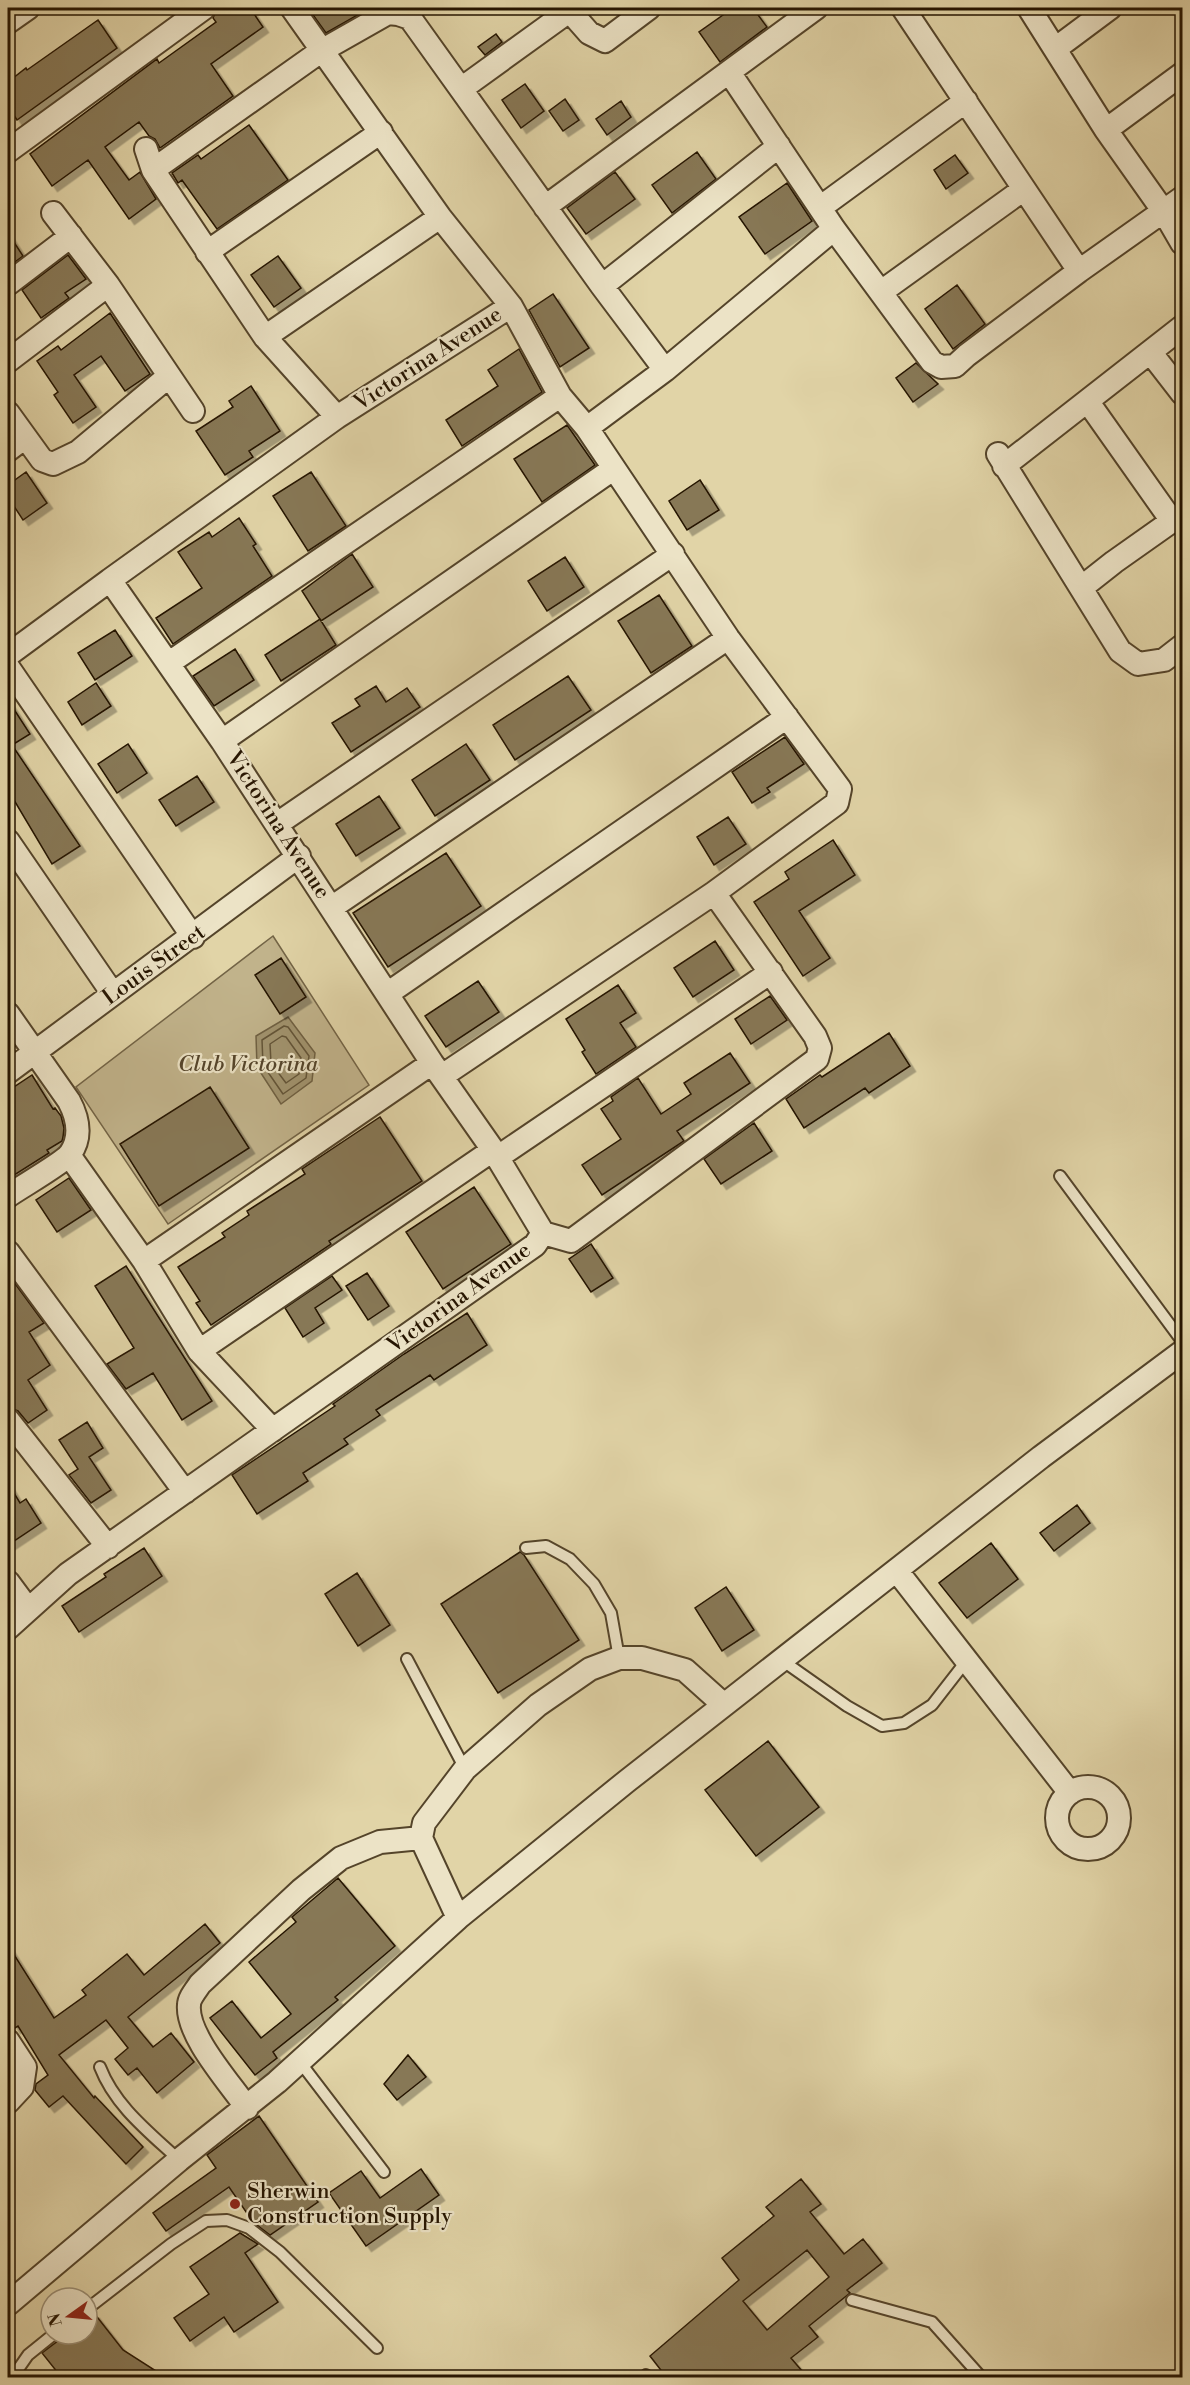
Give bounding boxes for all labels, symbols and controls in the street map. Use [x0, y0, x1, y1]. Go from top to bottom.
street label: Victorina Avenue [348, 301, 507, 417]
street label: Victorina Avenue [220, 745, 336, 904]
street label: Louis Street [97, 918, 211, 1011]
park label: Club Victorina [178, 1051, 319, 1078]
street label: Victorina Avenue [381, 1237, 536, 1360]
place label: Sherwin Construction Supply [247, 2178, 452, 2230]
marker: Sherwin Construction Supply [228, 2197, 242, 2211]
north arrow [39, 2286, 99, 2346]
text: N [44, 2311, 67, 2328]

